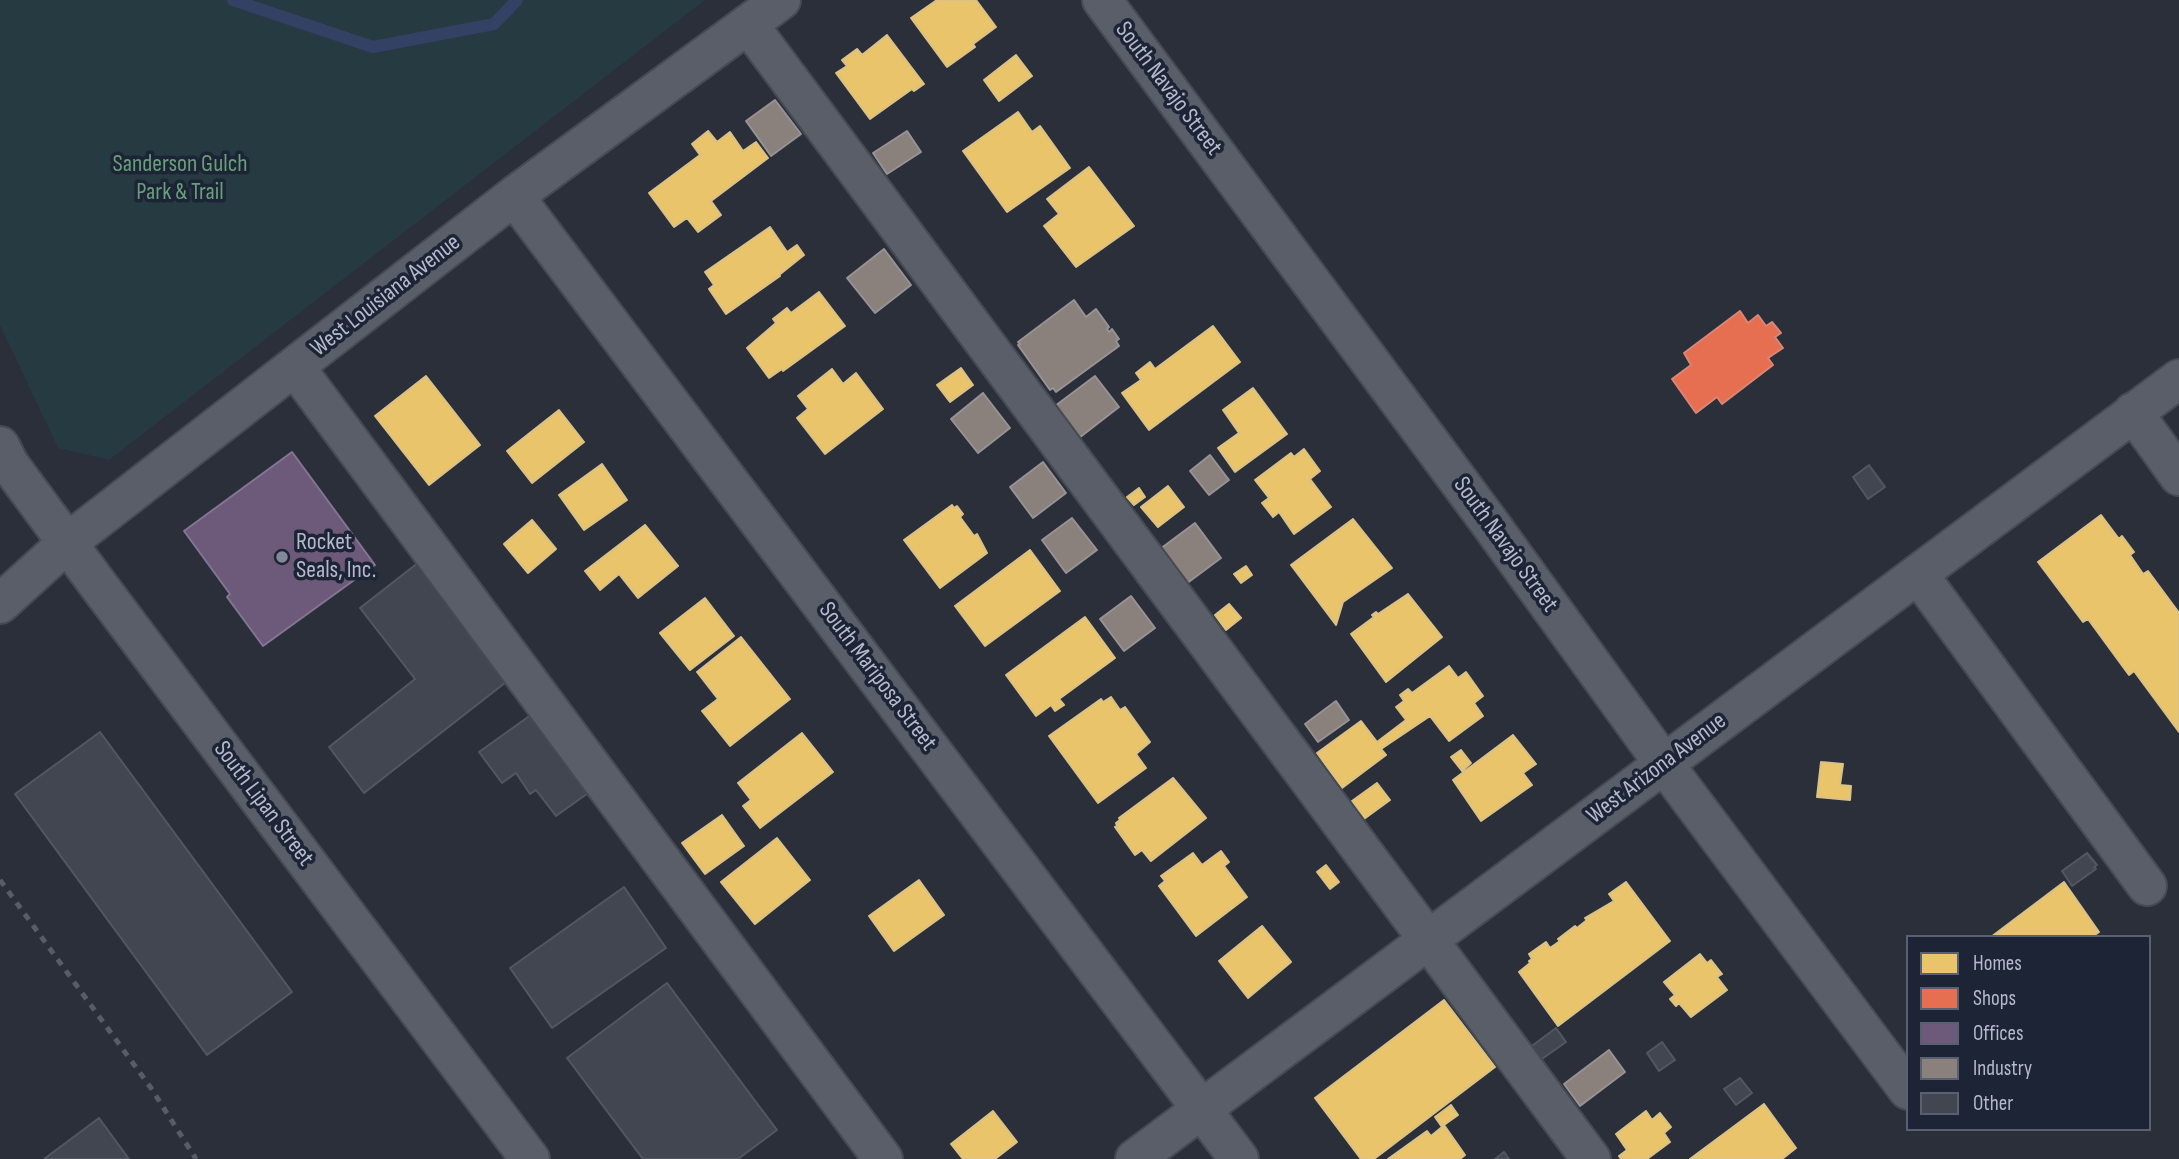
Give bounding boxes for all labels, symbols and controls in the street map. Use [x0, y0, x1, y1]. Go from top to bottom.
street label: South Navajo Street [1108, 16, 1228, 162]
park label: Sanderson Gulch Park & Trail [112, 151, 248, 207]
street label: West Louisiana Avenue [305, 229, 467, 363]
street label: South Navajo Street [1446, 472, 1564, 618]
place label: Rocket Seals, Inc. [296, 529, 376, 585]
marker: Rocket Seals, Inc. [274, 549, 290, 565]
street label: South Mariposa Street [812, 597, 942, 757]
street label: West Arizona Avenue [1582, 707, 1732, 831]
street label: South Lipan Street [207, 736, 319, 872]
legend [1906, 935, 2151, 1131]
text: Homes [1973, 951, 2022, 976]
text: Shops [1973, 986, 2016, 1011]
text: Offices [1973, 1021, 2024, 1046]
text: Industry [1973, 1056, 2032, 1081]
text: Other [1973, 1091, 2013, 1116]

